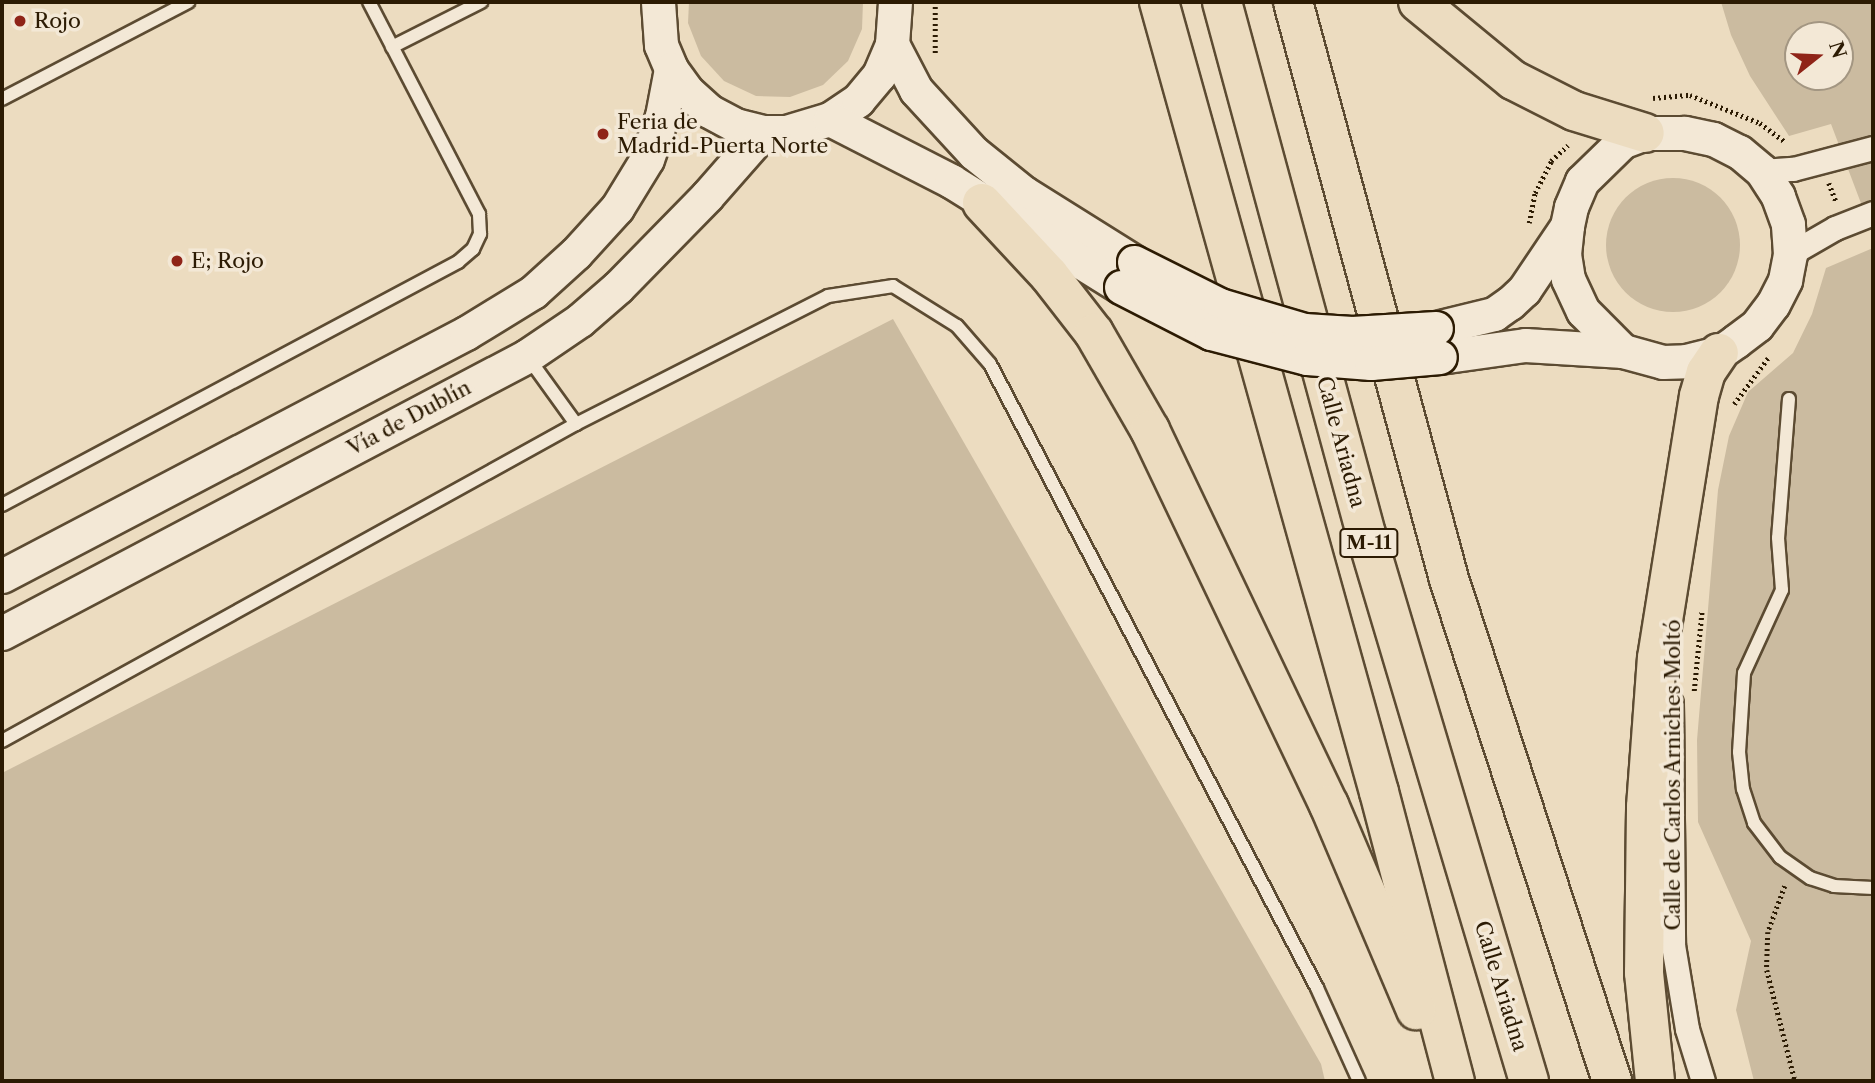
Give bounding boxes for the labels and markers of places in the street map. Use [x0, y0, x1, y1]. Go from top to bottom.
place label: Rojo [34, 8, 81, 34]
marker: Rojo [12, 13, 28, 29]
place label: Feria de Madrid-Puerta Norte [617, 109, 829, 159]
marker: Feria de Madrid-Puerta Norte [595, 126, 611, 142]
place label: E; Rojo [191, 248, 264, 274]
marker: E; Rojo [169, 253, 185, 269]

